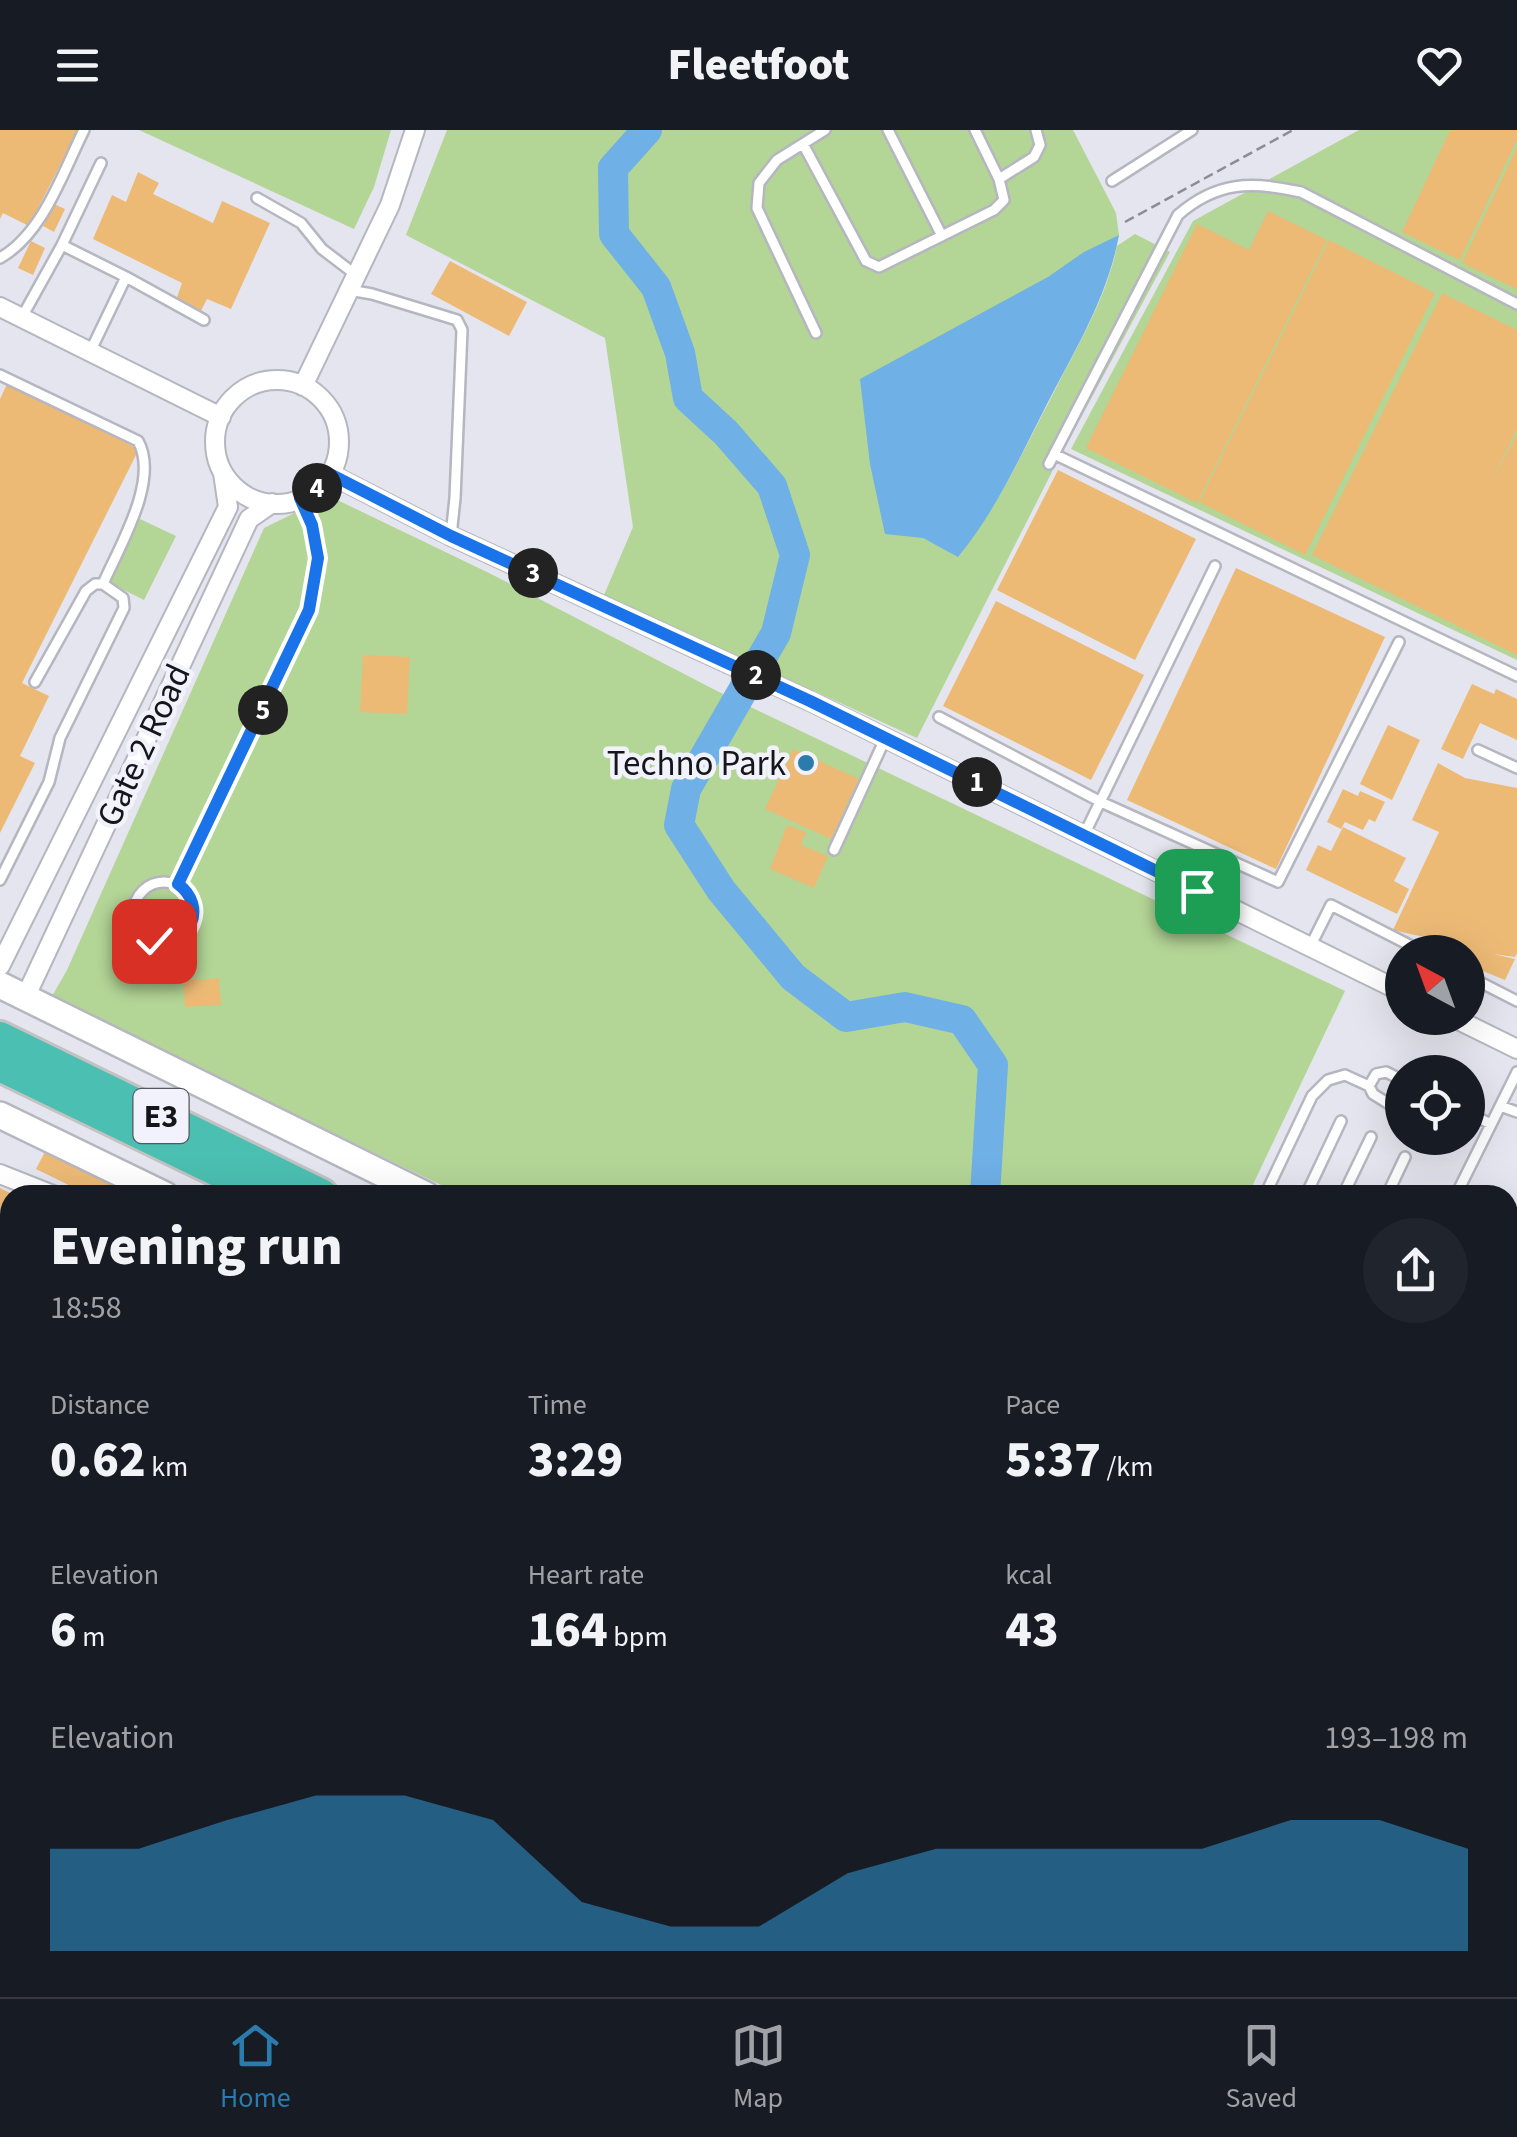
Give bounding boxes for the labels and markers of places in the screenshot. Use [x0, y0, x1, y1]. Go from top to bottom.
pin: 4 [292, 463, 342, 513]
pin: 3 [508, 548, 558, 598]
pin: 2 [731, 650, 781, 700]
pin: 5 [238, 685, 288, 735]
place label: Techno Park [607, 739, 787, 789]
marker: Techno Park [795, 752, 817, 774]
pin: 1 [952, 757, 1002, 807]
pin [1155, 849, 1240, 934]
pin [112, 899, 197, 984]

